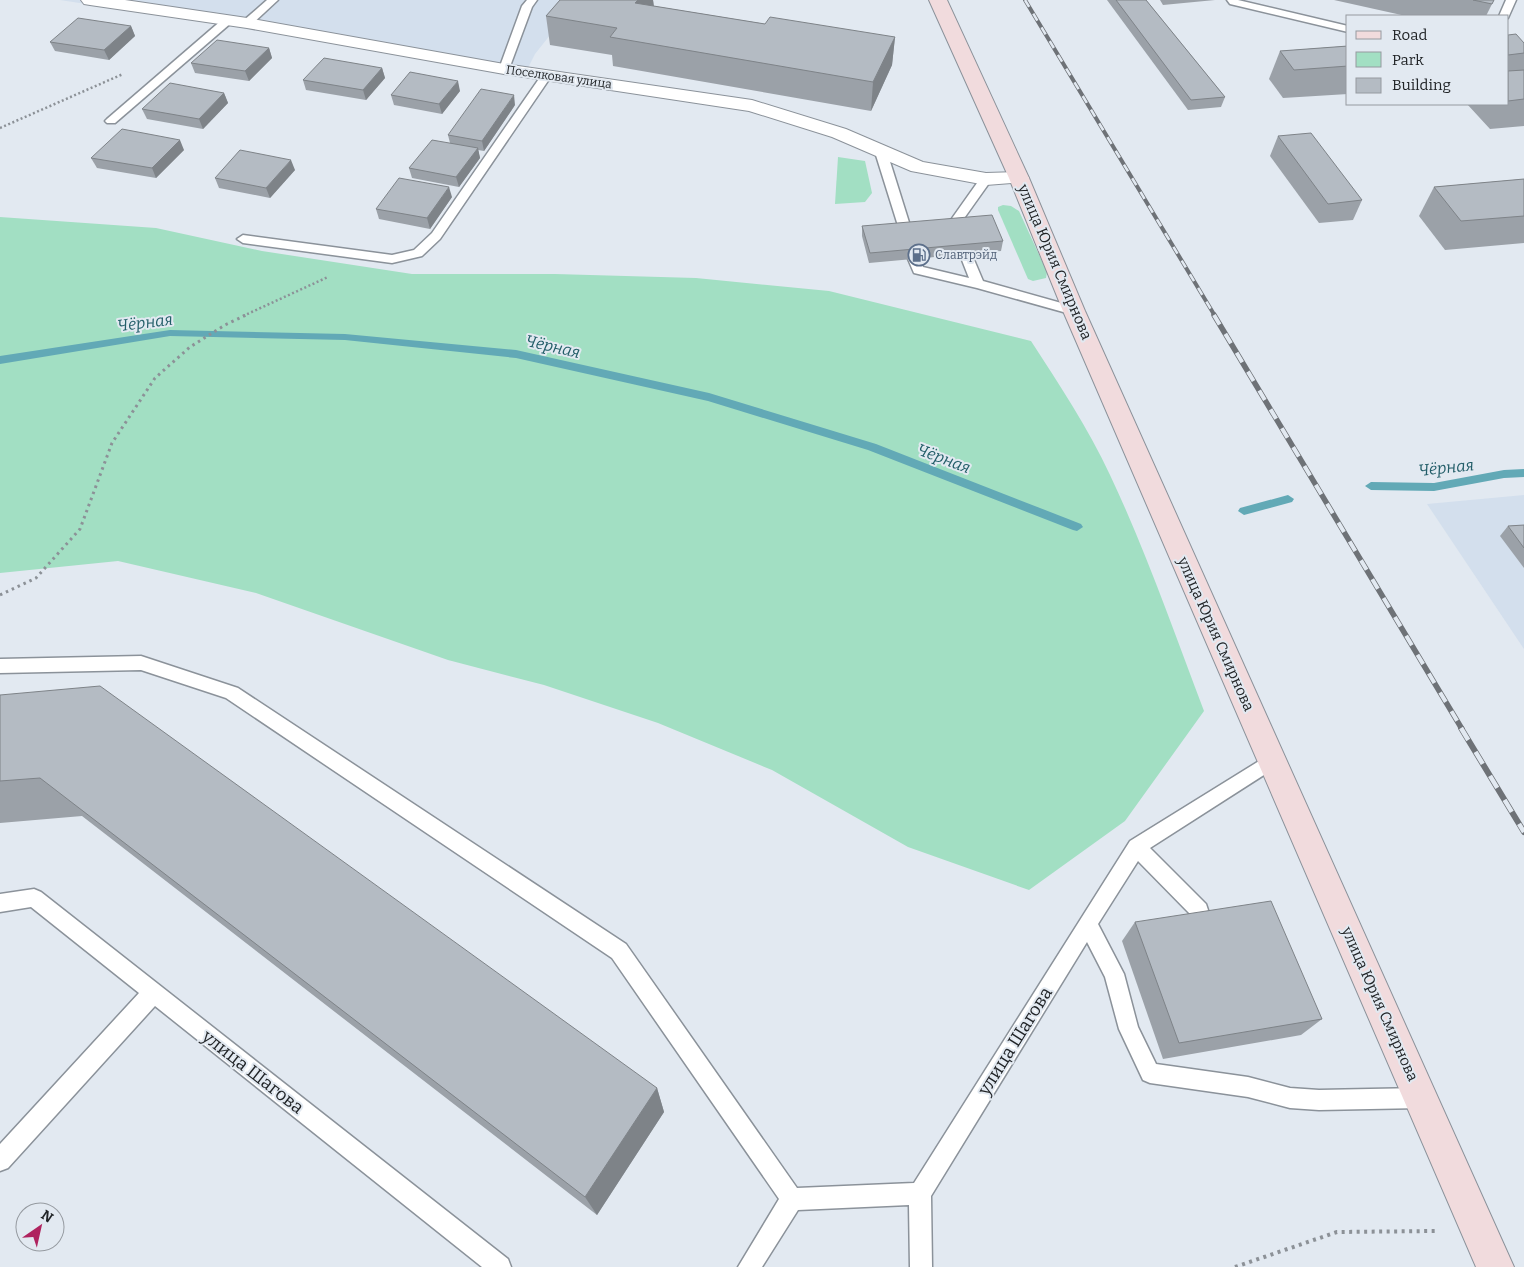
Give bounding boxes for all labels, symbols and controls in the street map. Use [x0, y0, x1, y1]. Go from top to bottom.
legend [1346, 15, 1509, 105]
text: Road [1392, 26, 1427, 44]
text: Park [1392, 51, 1424, 69]
street label: Поселковая улица [505, 63, 613, 91]
text: Building [1392, 76, 1451, 94]
street label: улица Юрия Смирнова [1014, 181, 1096, 342]
fuel station icon: Славтрэйд [907, 243, 931, 267]
place label: Славтрэйд [935, 248, 997, 262]
water label: Чёрная [116, 310, 174, 335]
water label: Чёрная [524, 331, 582, 362]
water label: Чёрная [914, 440, 973, 477]
water label: Чёрная [1417, 455, 1475, 480]
street label: улица Юрия Смирнова [1173, 553, 1258, 714]
street label: улица Юрия Смирнова [1337, 923, 1422, 1084]
street label: улица Шагова [973, 983, 1057, 1100]
street label: улица Шагова [197, 1025, 308, 1119]
north arrow [15, 1202, 65, 1252]
text: N [38, 1207, 56, 1227]

